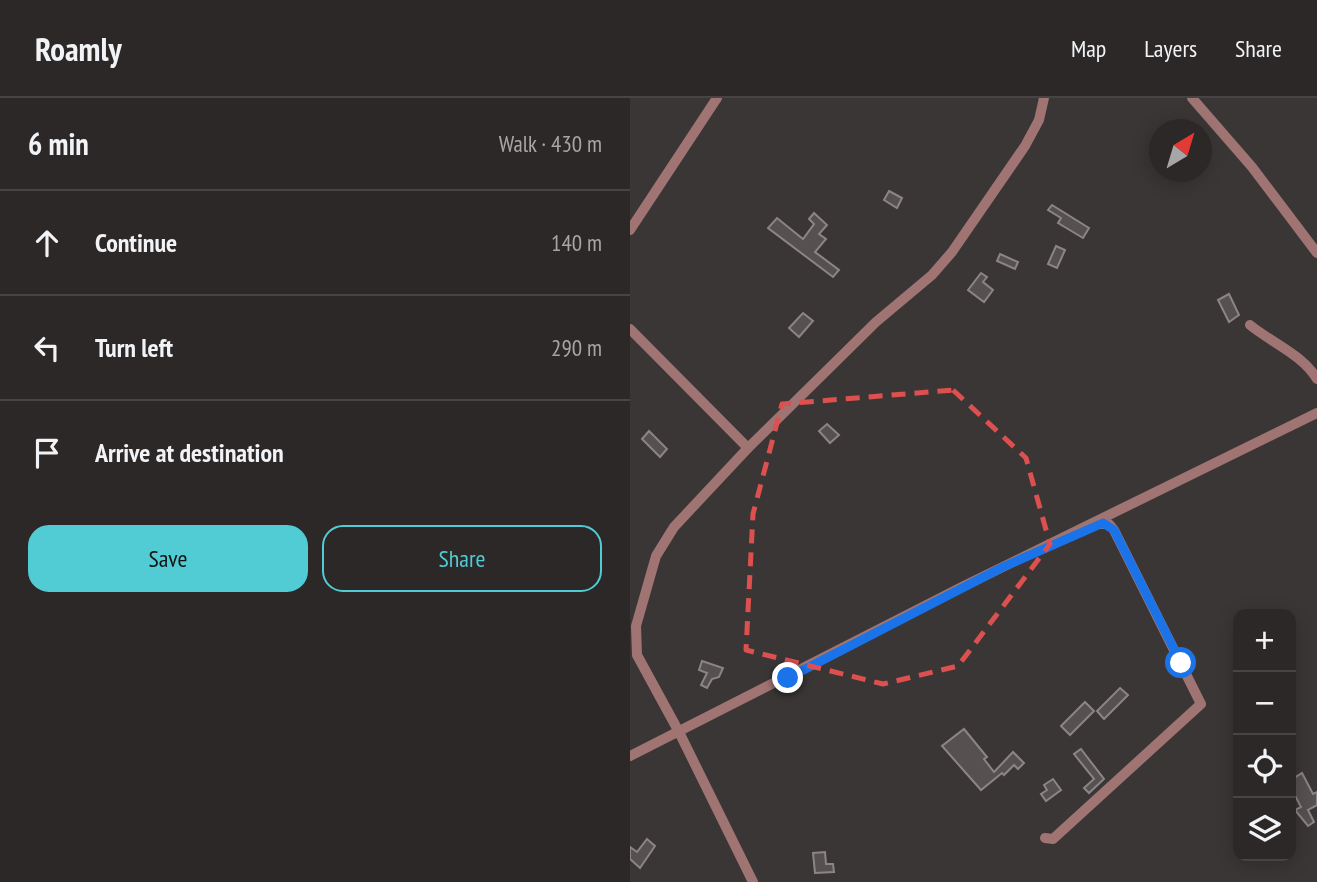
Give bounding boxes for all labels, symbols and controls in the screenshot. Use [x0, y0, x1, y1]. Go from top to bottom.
text: Roamly [35, 27, 122, 70]
text: Map [1071, 33, 1106, 64]
text: Layers [1144, 33, 1197, 64]
text: Share [1235, 33, 1282, 64]
north arrow [1149, 119, 1212, 182]
text: 6 min [28, 124, 89, 163]
text: Walk · 430 m [499, 129, 602, 158]
icon: ahead [28, 224, 66, 262]
text: Continue [95, 226, 177, 259]
text: 140 m [551, 228, 602, 257]
icon: left [28, 329, 66, 367]
text: Turn left [95, 331, 173, 364]
text: 290 m [551, 333, 602, 362]
icon: arrive [28, 434, 66, 472]
text: Arrive at destination [95, 436, 284, 469]
button: Save [28, 525, 308, 592]
button: Share [322, 525, 602, 592]
map controls [1233, 609, 1296, 861]
button: + [1233, 609, 1296, 672]
route start [1165, 647, 1196, 678]
route end [772, 662, 803, 693]
button: − [1233, 672, 1296, 735]
button: locate [1233, 735, 1296, 798]
button: layers [1233, 798, 1296, 861]

